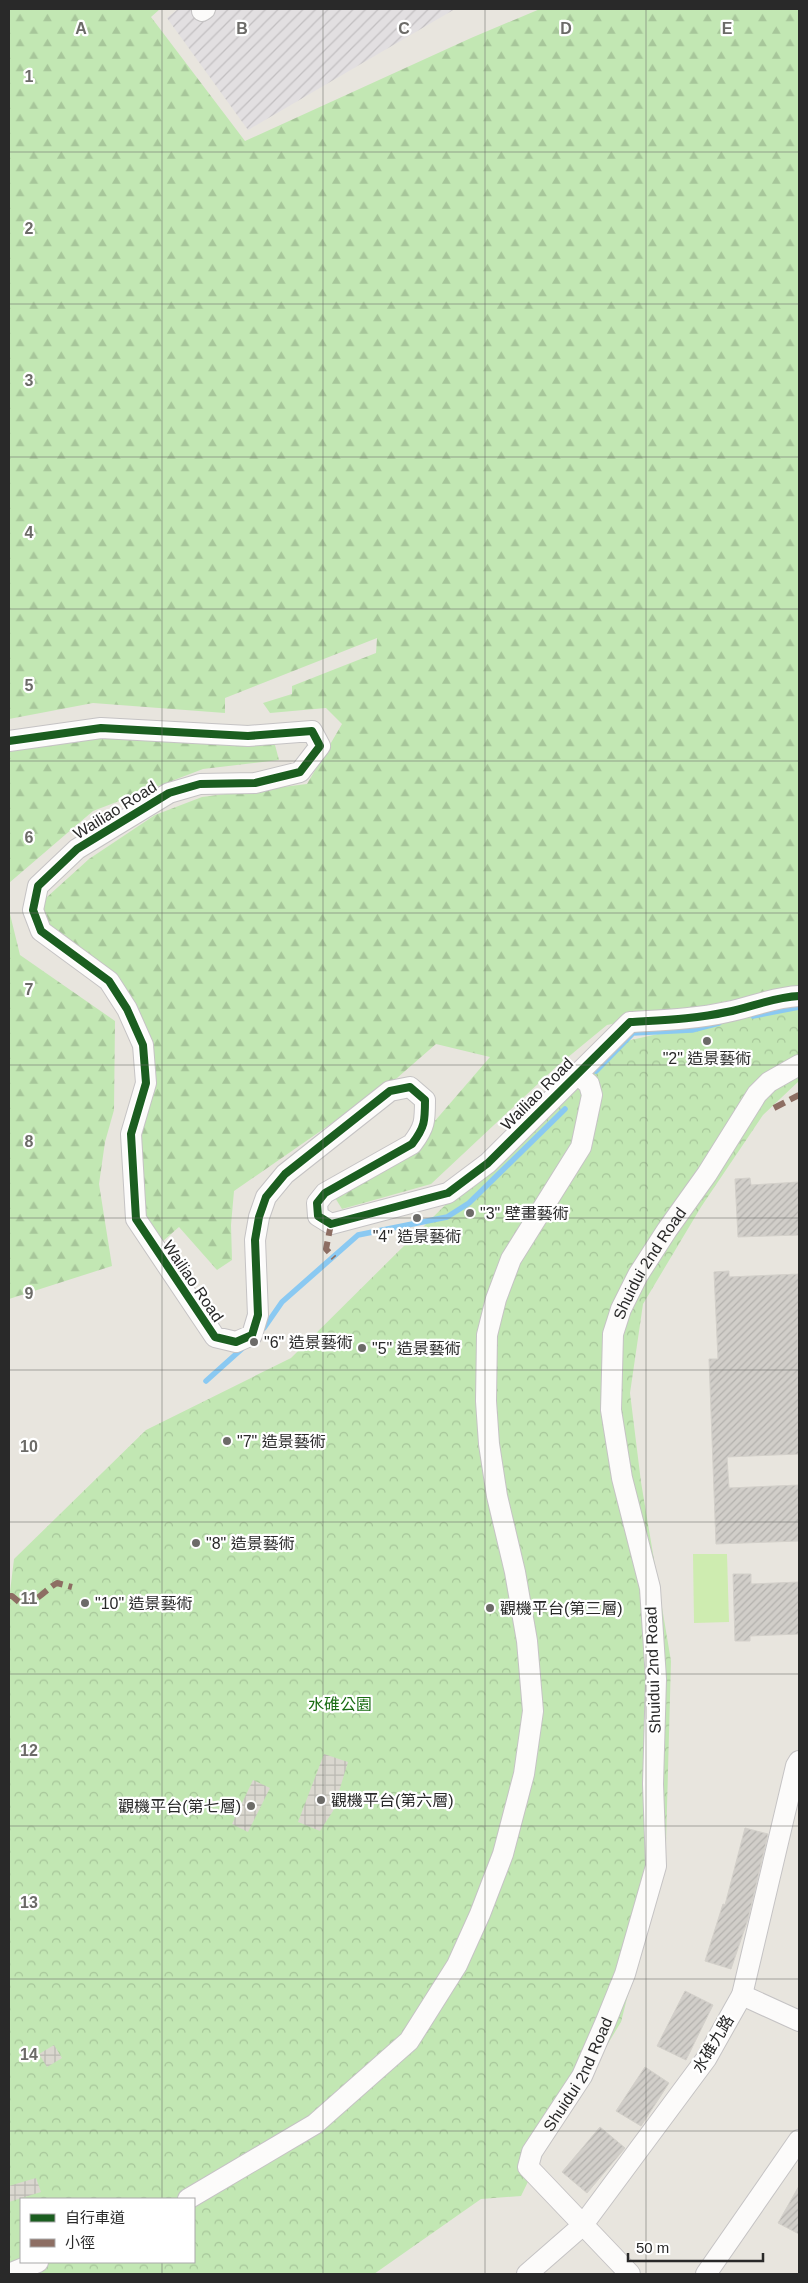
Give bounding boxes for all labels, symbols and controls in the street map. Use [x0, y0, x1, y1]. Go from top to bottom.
text: A [75, 20, 87, 37]
text: B [236, 20, 248, 37]
text: C [398, 20, 410, 37]
text: D [560, 20, 572, 37]
text: E [722, 20, 733, 37]
text: 1 [25, 68, 34, 85]
text: 2 [25, 220, 34, 237]
text: 3 [25, 372, 34, 389]
text: 4 [25, 524, 34, 541]
text: 5 [25, 677, 34, 694]
street label: Wailiao Road [70, 778, 160, 842]
text: 6 [25, 829, 34, 846]
text: 7 [25, 981, 34, 998]
marker: "2" 造景藝術 [701, 1035, 713, 1047]
place label: "2" 造景藝術 [663, 1050, 751, 1067]
street label: Wailiao Road [498, 1055, 576, 1133]
text: 8 [25, 1133, 34, 1150]
street label: Shuidui 2nd Road [610, 1204, 689, 1321]
place label: "3" 壁畫藝術 [480, 1205, 569, 1222]
marker: "3" 壁畫藝術 [464, 1207, 476, 1219]
marker: "4" 造景藝術 [411, 1212, 423, 1224]
place label: "4" 造景藝術 [373, 1228, 461, 1245]
street label: Wailiao Road [160, 1237, 226, 1325]
text: 9 [25, 1285, 34, 1302]
place label: "6" 造景藝術 [264, 1334, 353, 1351]
marker: "6" 造景藝術 [248, 1336, 260, 1348]
place label: "5" 造景藝術 [372, 1340, 461, 1357]
marker: "5" 造景藝術 [356, 1342, 368, 1354]
place label: "7" 造景藝術 [237, 1433, 326, 1450]
marker: "7" 造景藝術 [221, 1435, 233, 1447]
text: 10 [20, 1438, 38, 1455]
place label: "8" 造景藝術 [206, 1535, 295, 1552]
marker: "8" 造景藝術 [190, 1537, 202, 1549]
text: 11 [21, 1590, 38, 1607]
place label: "10" 造景藝術 [95, 1595, 193, 1612]
marker: "10" 造景藝術 [79, 1597, 91, 1609]
place label: 觀機平台(第三層) [500, 1600, 623, 1617]
marker: 觀機平台(第三層) [484, 1602, 496, 1614]
street label: Shuidui 2nd Road [642, 1606, 664, 1734]
park label: 水碓公園 [308, 1696, 372, 1713]
text: 12 [20, 1742, 38, 1759]
place label: 觀機平台(第六層) [331, 1792, 454, 1809]
marker: 觀機平台(第六層) [315, 1794, 327, 1806]
place label: 觀機平台(第七層) [118, 1798, 241, 1815]
marker: 觀機平台(第七層) [245, 1800, 257, 1812]
text: 13 [20, 1894, 38, 1911]
street label: 水碓九路 [689, 2012, 737, 2076]
street label: Shuidui 2nd Road [540, 2015, 615, 2134]
text: 14 [20, 2046, 38, 2063]
legend [20, 2198, 195, 2263]
text: 自行車道 [65, 2209, 125, 2226]
scale bar [628, 2230, 763, 2262]
text: 小徑 [65, 2234, 95, 2251]
text: 50 m [636, 2239, 669, 2256]

